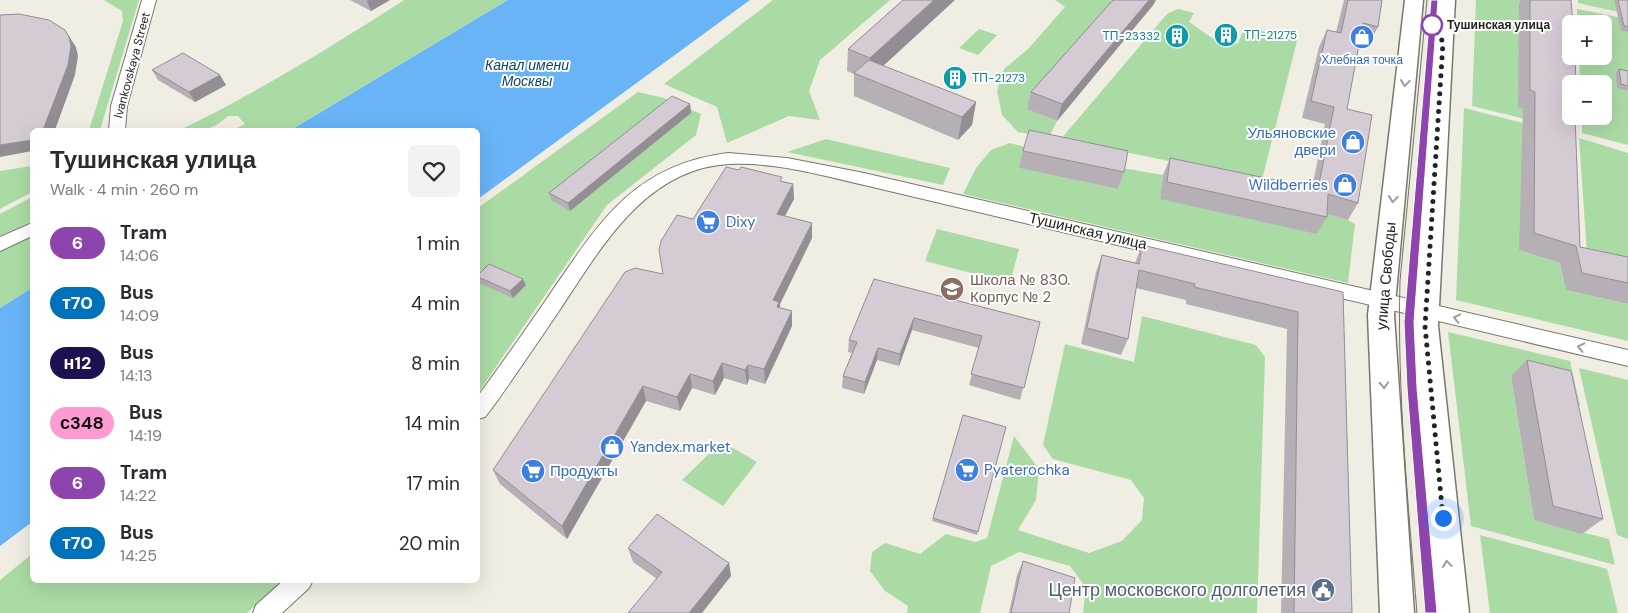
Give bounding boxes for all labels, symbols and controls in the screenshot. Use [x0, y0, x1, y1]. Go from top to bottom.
street label: Ivankovskaya Street [110, 10, 154, 120]
marker: Тушинская улица [1421, 14, 1443, 36]
map controls [1562, 15, 1612, 125]
button: + [1562, 15, 1612, 65]
place label: Тушинская улица [1447, 17, 1550, 33]
building icon: ТП-21275 [1213, 22, 1239, 48]
building icon: ТП-23332 [1164, 23, 1190, 49]
shop icon: Хлебная точка [1349, 24, 1375, 50]
place label: ТП-21275 [1244, 27, 1297, 43]
place label: ТП-23332 [1102, 28, 1160, 44]
place label: Хлебная точка [1321, 52, 1403, 68]
water label: Канал имени Москвы [485, 56, 569, 90]
building icon: ТП-21273 [942, 65, 968, 91]
place label: ТП-21273 [972, 70, 1025, 86]
button: − [1562, 75, 1612, 125]
one-way arrow [1400, 80, 1411, 88]
place label: Ульяновские двери [1248, 123, 1336, 160]
shop icon: Ульяновские двери [1340, 129, 1366, 155]
text: Тушинская улица [50, 144, 256, 175]
button: heart [408, 145, 460, 197]
shop icon: Wildberries [1332, 172, 1358, 198]
place label: Wildberries [1248, 175, 1328, 195]
text: Walk · 4 min · 260 m [50, 179, 198, 200]
one-way arrow [1388, 196, 1399, 204]
street label: Тушинская улица [1027, 208, 1150, 254]
supermarket icon: Dixy [695, 209, 721, 235]
place label: Dixy [726, 212, 756, 232]
text: Tram [120, 220, 167, 245]
street label: улица Свободы [1371, 221, 1401, 331]
text: 6 [72, 231, 83, 255]
text: 1 min [417, 231, 460, 256]
text: 14:06 [120, 245, 159, 266]
place label: Школа № 830. Корпус № 2 [970, 270, 1070, 307]
school or university icon: Школа № 830. Корпус № 2 [939, 276, 965, 302]
text: Bus [120, 280, 154, 305]
text: т70 [62, 291, 93, 315]
text: 4 min [411, 291, 460, 316]
text: 14:09 [120, 305, 159, 326]
one-way arrow [1453, 313, 1462, 324]
text: Bus [120, 340, 154, 365]
one-way arrow [1576, 342, 1585, 353]
text: н12 [64, 351, 91, 375]
text: 8 min [411, 351, 460, 376]
text: 14:13 [120, 365, 152, 386]
one-way arrow [1378, 381, 1389, 389]
text: Bus [129, 400, 163, 425]
text: с348 [60, 411, 104, 435]
text: 14 min [405, 411, 460, 436]
text: 14:19 [129, 425, 162, 446]
shop icon: Yandex.market [599, 434, 625, 460]
place label: Yandex.market [630, 437, 731, 457]
supermarket icon: Pyaterochka [954, 457, 980, 483]
supermarket icon: Продукты [520, 458, 546, 484]
text: Tram [120, 460, 167, 485]
place label: Pyaterochka [984, 460, 1070, 480]
place label: Продукты [550, 461, 618, 481]
text: 6 [72, 471, 83, 495]
text: 17 min [406, 471, 460, 496]
text: 14:22 [120, 485, 156, 506]
your location [1431, 506, 1456, 531]
text: Bus [120, 520, 154, 545]
text: т70 [62, 531, 93, 555]
text: 20 min [399, 531, 460, 556]
text: 14:25 [120, 545, 157, 566]
one-way arrow [1442, 560, 1453, 568]
public building icon: Центр московского долголетия [1310, 577, 1336, 603]
place label: Центр московского долголетия [1048, 578, 1306, 602]

